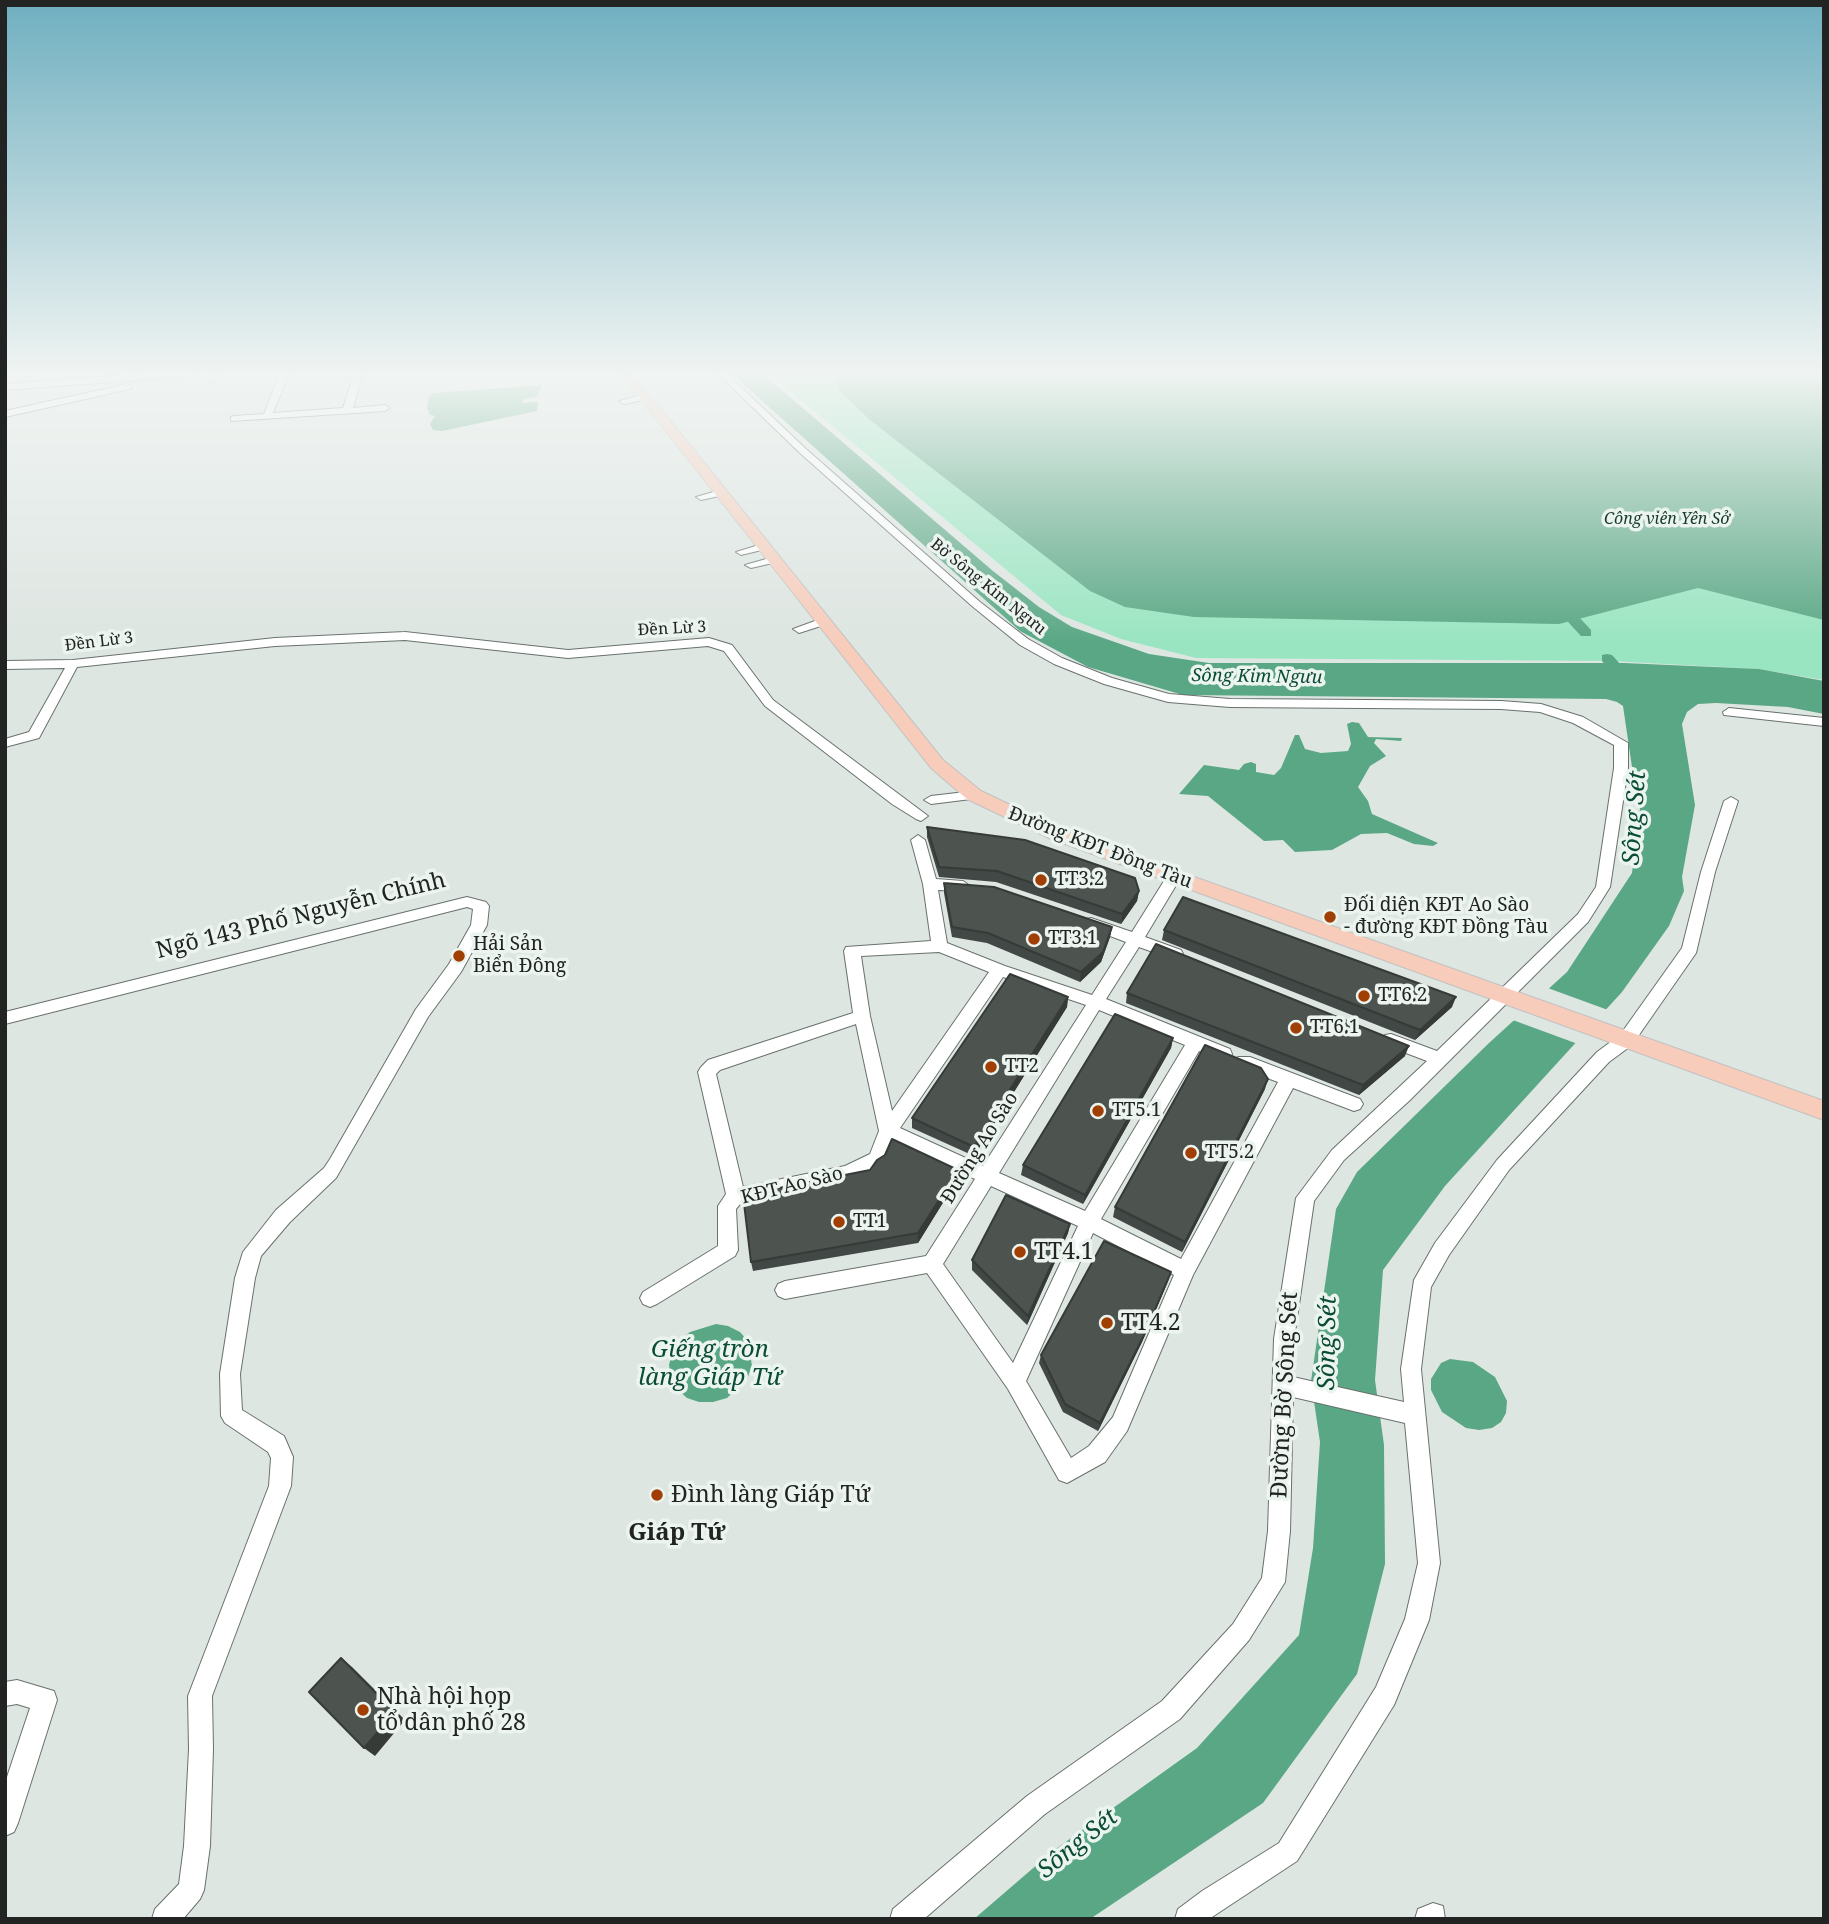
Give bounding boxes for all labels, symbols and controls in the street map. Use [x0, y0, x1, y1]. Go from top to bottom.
park label: Công viên Yên Sở [1604, 509, 1730, 529]
street label: Bờ Sông Kim Ngưu [926, 535, 1050, 639]
street label: Đền Lừ 3 [637, 618, 707, 640]
street label: Đền Lừ 3 [64, 628, 134, 656]
water label: Sông Kim Ngưu [1191, 665, 1323, 689]
water label: Sông Sét [1617, 770, 1653, 866]
street label: Đường KĐT Đồng Tàu [1005, 802, 1195, 894]
street label: Ngõ 143 Phố Nguyễn Chính [153, 867, 449, 965]
place label: TT3.2 [1055, 869, 1104, 891]
marker: TT3.2 [1033, 872, 1049, 888]
place label: Đối diện KĐT Ao Sào - đường KĐT Đồng Tàu [1344, 895, 1548, 939]
marker: Đối diện KĐT Ao Sào - đường KĐT Đồng Tàu [1322, 909, 1338, 925]
place label: TT3.1 [1048, 928, 1097, 950]
marker: TT3.1 [1026, 931, 1042, 947]
place label: Hải Sản Biển Đông [473, 934, 566, 978]
marker: Hải Sản Biển Đông [451, 948, 467, 964]
place label: TT6.2 [1378, 985, 1427, 1007]
marker: TT6.2 [1356, 988, 1372, 1004]
place label: TT6.1 [1310, 1017, 1359, 1039]
marker: TT6.1 [1288, 1020, 1304, 1036]
place label: TT2 [1005, 1056, 1039, 1078]
marker: TT2 [983, 1059, 999, 1075]
street label: Đường Ao Sào [937, 1088, 1023, 1208]
place label: TT5.1 [1112, 1100, 1161, 1122]
marker: TT5.1 [1090, 1103, 1106, 1119]
place label: TT5.2 [1205, 1142, 1254, 1164]
marker: TT5.2 [1183, 1145, 1199, 1161]
street label: KĐT Ao Sào [739, 1162, 845, 1210]
place label: TT1 [853, 1211, 887, 1233]
marker: TT1 [831, 1214, 847, 1230]
place label: TT4.1 [1034, 1238, 1094, 1266]
marker: TT4.1 [1012, 1244, 1028, 1260]
street label: Đường Bờ Sông Sét [1266, 1291, 1304, 1499]
water label: Sông Sét [1313, 1295, 1343, 1391]
place label: TT4.2 [1121, 1309, 1181, 1337]
marker: TT4.2 [1099, 1315, 1115, 1331]
water label: Giếng tròn làng Giáp Tứ [638, 1336, 782, 1392]
place label: Đình làng Giáp Tứ [671, 1481, 870, 1509]
marker: Đình làng Giáp Tứ [649, 1487, 665, 1503]
district label: Giáp Tứ [628, 1519, 726, 1547]
place label: Nhà hội họp tổ dân phố 28 [377, 1683, 526, 1737]
marker: Nhà hội họp tổ dân phố 28 [355, 1702, 371, 1718]
water label: Sông Sét [1032, 1803, 1124, 1885]

